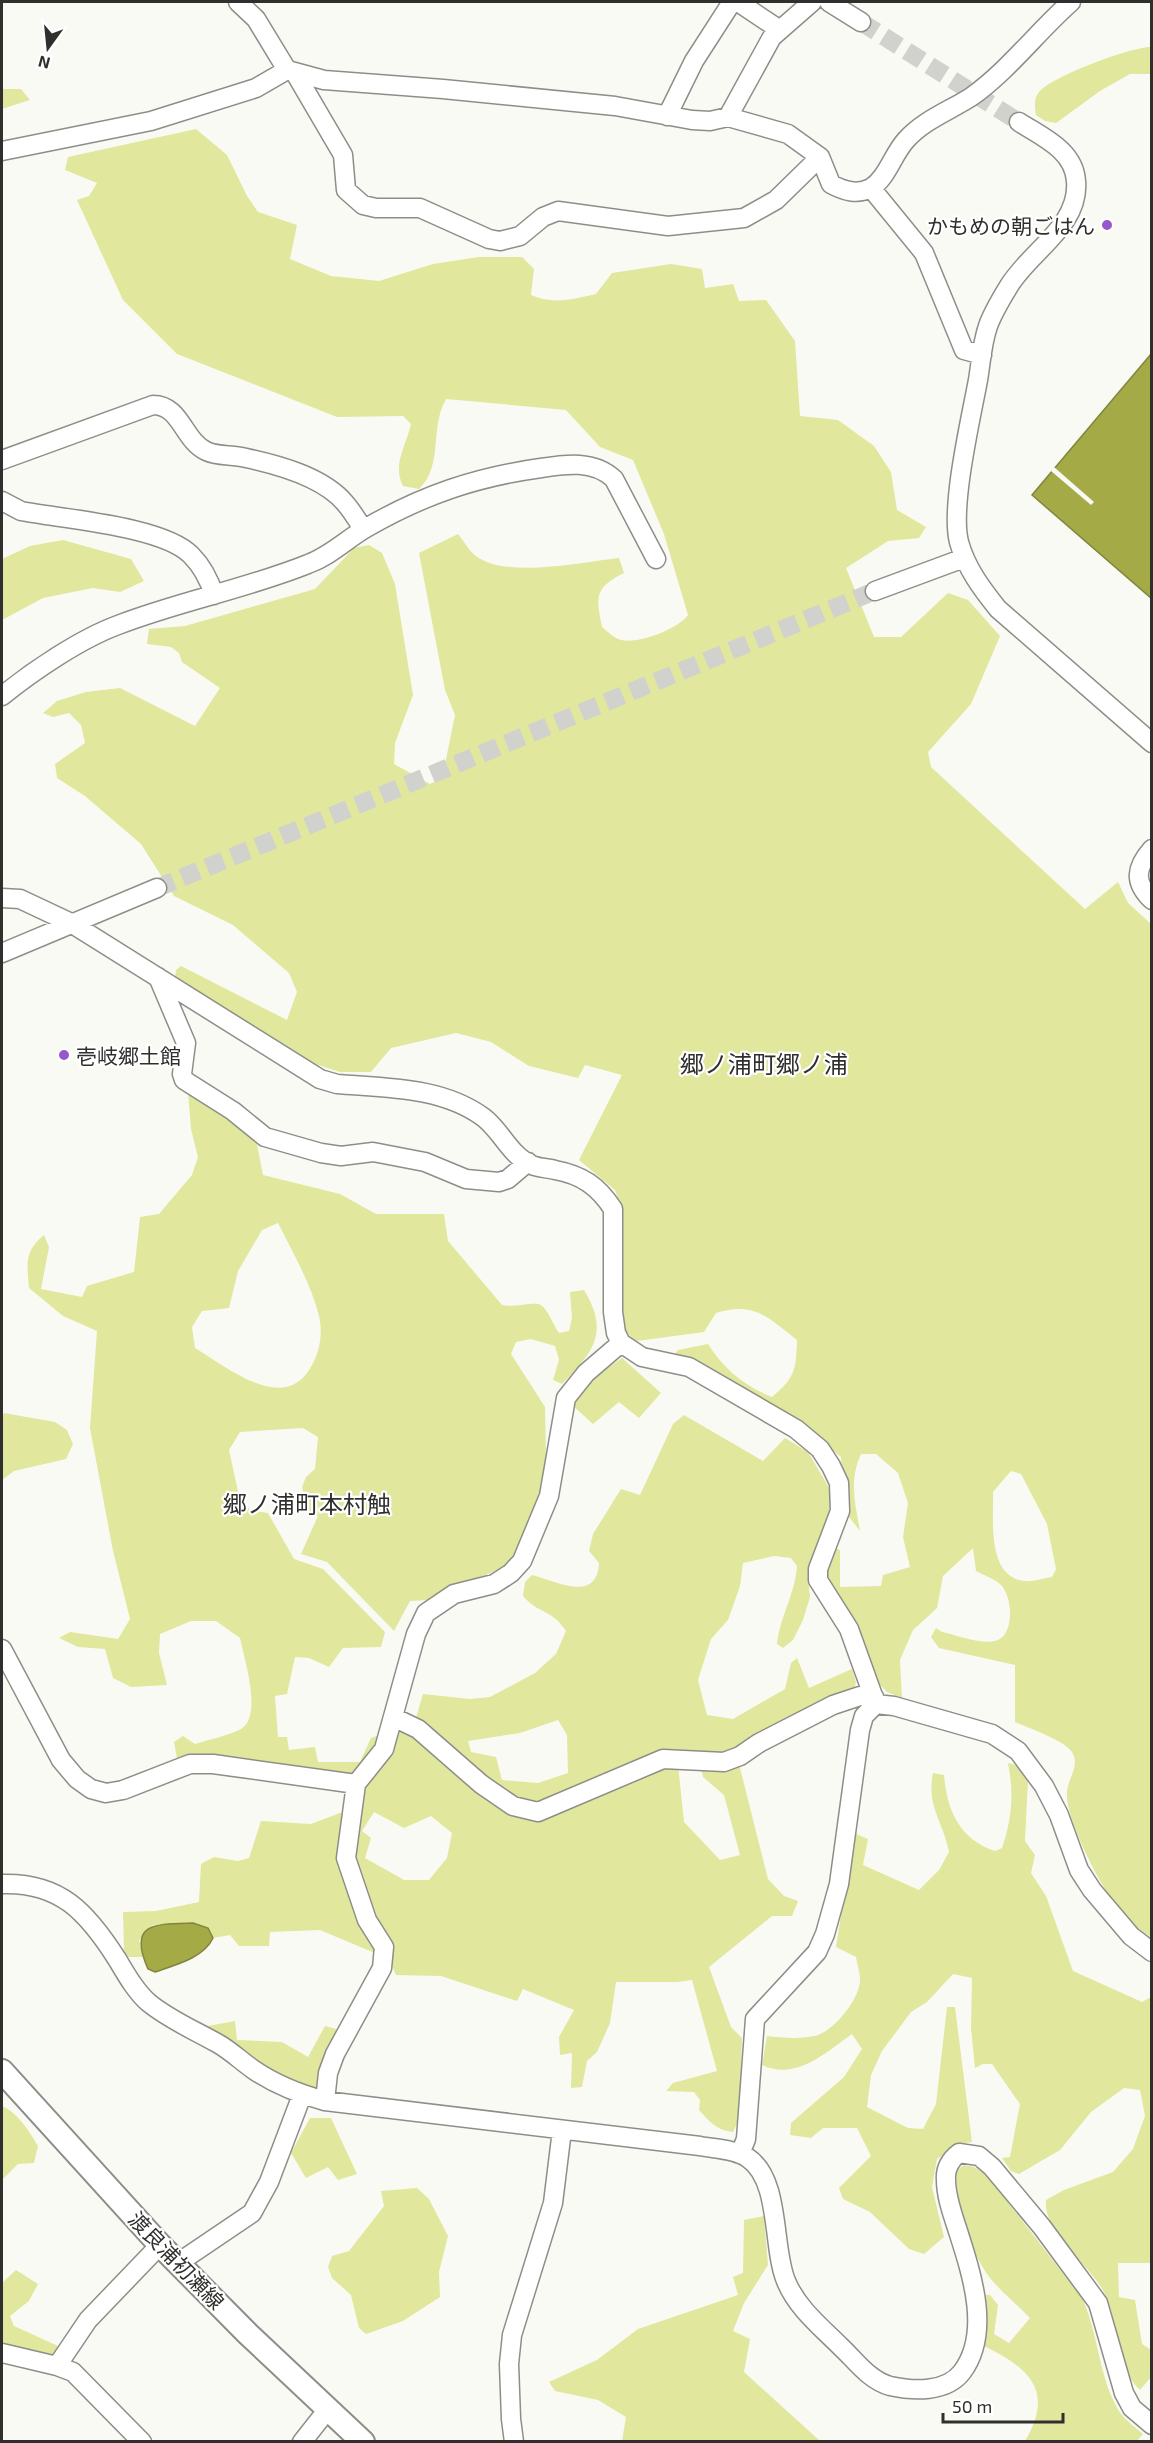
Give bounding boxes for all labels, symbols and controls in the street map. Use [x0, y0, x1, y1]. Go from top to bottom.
north arrow [18, 18, 78, 78]
text: N [36, 52, 52, 74]
place label: かもめの朝ごはん [927, 213, 1095, 238]
marker: かもめの朝ごはん [1100, 218, 1114, 232]
place label: 壱岐郷土館 [76, 1043, 181, 1068]
marker: 壱岐郷土館 [57, 1048, 71, 1062]
district label: 郷ノ浦町郷ノ浦 [680, 1049, 848, 1078]
district label: 郷ノ浦町本村触 [223, 1489, 391, 1518]
street label: 渡良浦初瀬線 [124, 2206, 230, 2314]
scale bar [943, 2386, 1063, 2424]
text: 50 m [952, 2395, 992, 2417]

